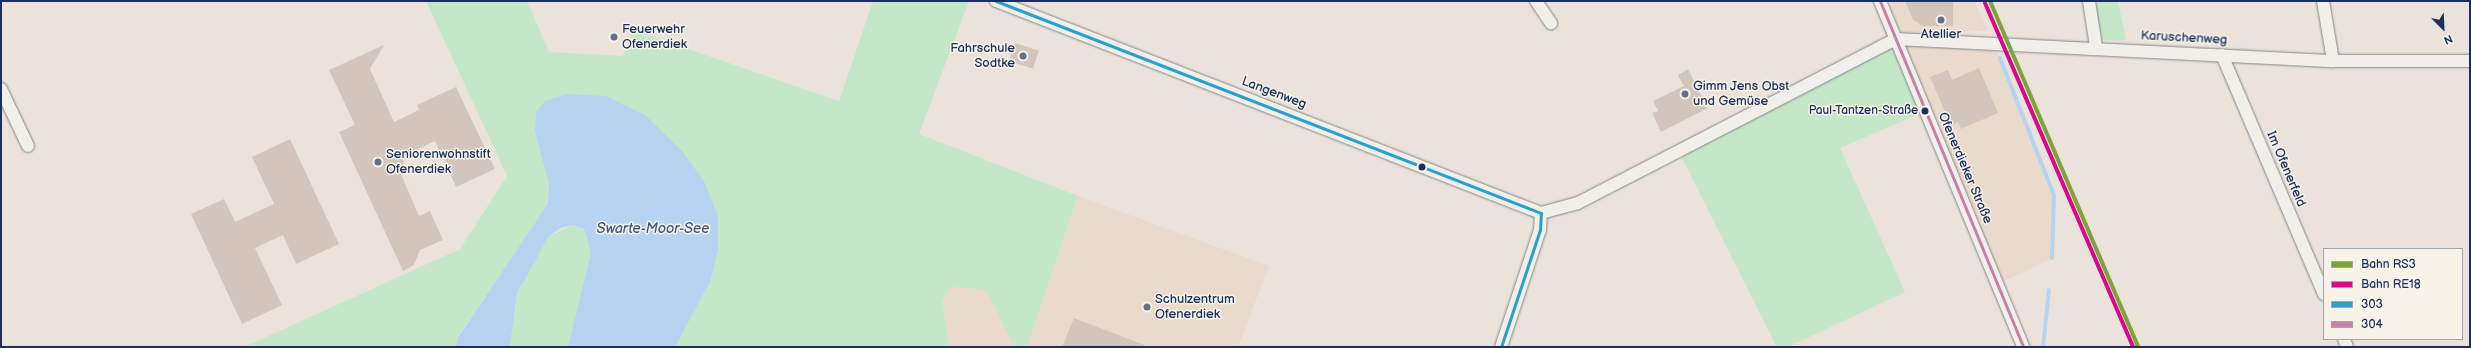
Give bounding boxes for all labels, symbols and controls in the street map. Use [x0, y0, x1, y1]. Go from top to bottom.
north arrow [2423, 8, 2463, 48]
marker: Atellier [1936, 15, 1946, 25]
place label: Feuerwehr Ofenerdiek [622, 22, 687, 53]
place label: Atellier [1921, 26, 1961, 42]
street label: Karuschenweg [2140, 28, 2228, 48]
marker: Feuerwehr Ofenerdiek [609, 32, 619, 42]
text: N [2442, 32, 2455, 47]
place label: Fahrschule Sodtke [950, 41, 1015, 72]
marker: Fahrschule Sodtke [1018, 51, 1028, 61]
street label: Langenweg [1239, 74, 1309, 112]
place label: Gimm Jens Obst und Gemüse [1693, 79, 1790, 110]
marker: Gimm Jens Obst und Gemüse [1680, 89, 1690, 99]
place label: Paul-Tantzen-Straße [1809, 104, 1918, 118]
marker: Paul-Tantzen-Straße [1920, 106, 1930, 116]
street label: Ofenerdieker Straße [1934, 110, 1996, 226]
street label: Im Ofenerfeld [2263, 129, 2309, 209]
place label: Seniorenwohnstift Ofenerdiek [386, 147, 491, 178]
marker: Seniorenwohnstift Ofenerdiek [373, 157, 383, 167]
unlabelled marker [1417, 162, 1427, 172]
water label: Swarte-Moor-See [597, 221, 709, 237]
legend [2323, 248, 2463, 340]
text: Bahn RS3 [2361, 257, 2416, 272]
text: Bahn RE18 [2361, 277, 2421, 292]
place label: Schulzentrum Ofenerdiek [1155, 292, 1235, 323]
text: 303 [2361, 297, 2383, 312]
marker: Schulzentrum Ofenerdiek [1142, 302, 1152, 312]
text: 304 [2361, 317, 2383, 332]

